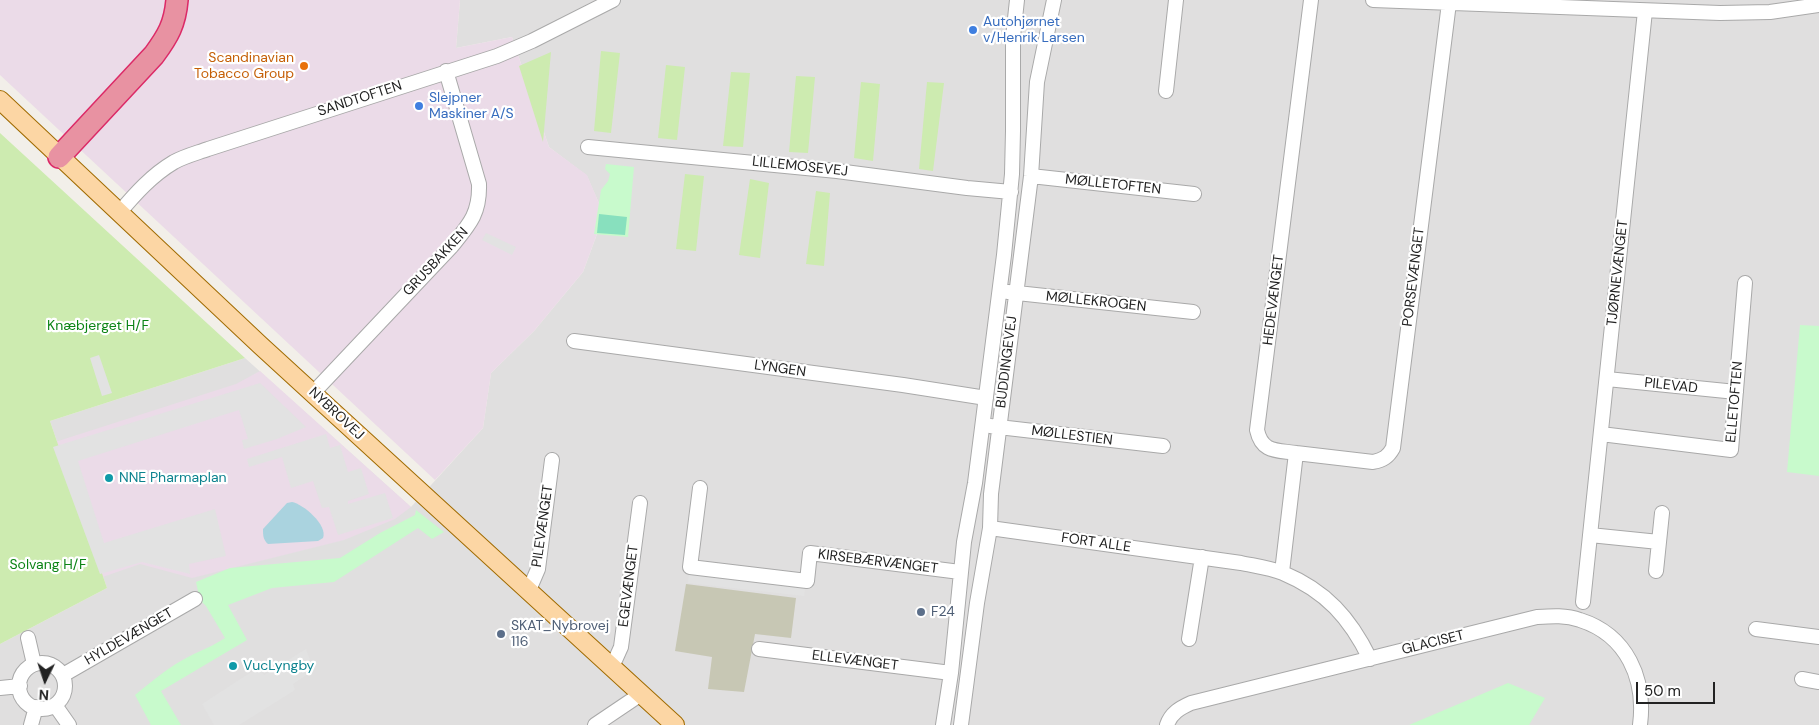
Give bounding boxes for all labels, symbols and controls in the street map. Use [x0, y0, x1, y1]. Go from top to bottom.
place label: Autohjørnet v/Henrik Larsen [983, 14, 1085, 46]
marker: Autohjørnet v/Henrik Larsen [967, 24, 979, 36]
place label: Scandinavian Tobacco Group [194, 50, 294, 82]
marker: Scandinavian Tobacco Group [298, 60, 310, 72]
street label: SANDTOFTEN [316, 78, 404, 120]
place label: Slejpner Maskiner A/S [429, 90, 514, 122]
marker: Slejpner Maskiner A/S [413, 100, 425, 112]
street label: LILLEMOSEVEJ [751, 154, 849, 180]
street label: MØLLETOFTEN [1064, 172, 1162, 198]
street label: TJØRNEVÆNGET [1604, 219, 1632, 327]
street label: GRUSBAKKEN [400, 224, 472, 300]
street label: PORSEVÆNGET [1400, 226, 1428, 328]
street label: HEDEVÆNGET [1260, 254, 1288, 346]
street label: MØLLEKROGEN [1045, 288, 1147, 316]
street label: BUDDINGEVEJ [993, 315, 1021, 409]
park label: Knæbjerget H/F [47, 318, 149, 334]
street label: LYNGEN [753, 357, 807, 381]
street label: ELLETOFTEN [1723, 361, 1747, 443]
street label: PILEVAD [1643, 375, 1699, 397]
street label: NYBROVEJ [305, 384, 367, 444]
street label: MØLLESTIEN [1030, 423, 1114, 449]
place label: NNE Pharmaplan [119, 470, 227, 486]
marker: NNE Pharmaplan [103, 472, 115, 484]
street label: PILEVÆNGET [529, 484, 557, 568]
street label: FORT ALLE [1060, 530, 1132, 556]
street label: EGEVÆNGET [616, 544, 642, 628]
street label: KIRSEBÆRVÆNGET [817, 546, 939, 578]
park label: Solvang H/F [9, 557, 87, 573]
place label: F24 [931, 604, 955, 620]
street label: HYLDEVÆNGET [82, 605, 176, 669]
marker: F24 [915, 606, 927, 618]
place label: SKAT_Nybrovej 116 [511, 618, 609, 650]
street label: GLACISET [1400, 627, 1466, 659]
marker: SKAT_Nybrovej 116 [495, 628, 507, 640]
street label: ELLEVÆNGET [811, 647, 899, 675]
north arrow [20, 655, 70, 705]
place label: VucLyngby [243, 658, 314, 674]
marker: VucLyngby [227, 660, 239, 672]
scale bar [1639, 672, 1718, 704]
text: 50 m [1644, 681, 1681, 701]
text: N [38, 686, 50, 704]

